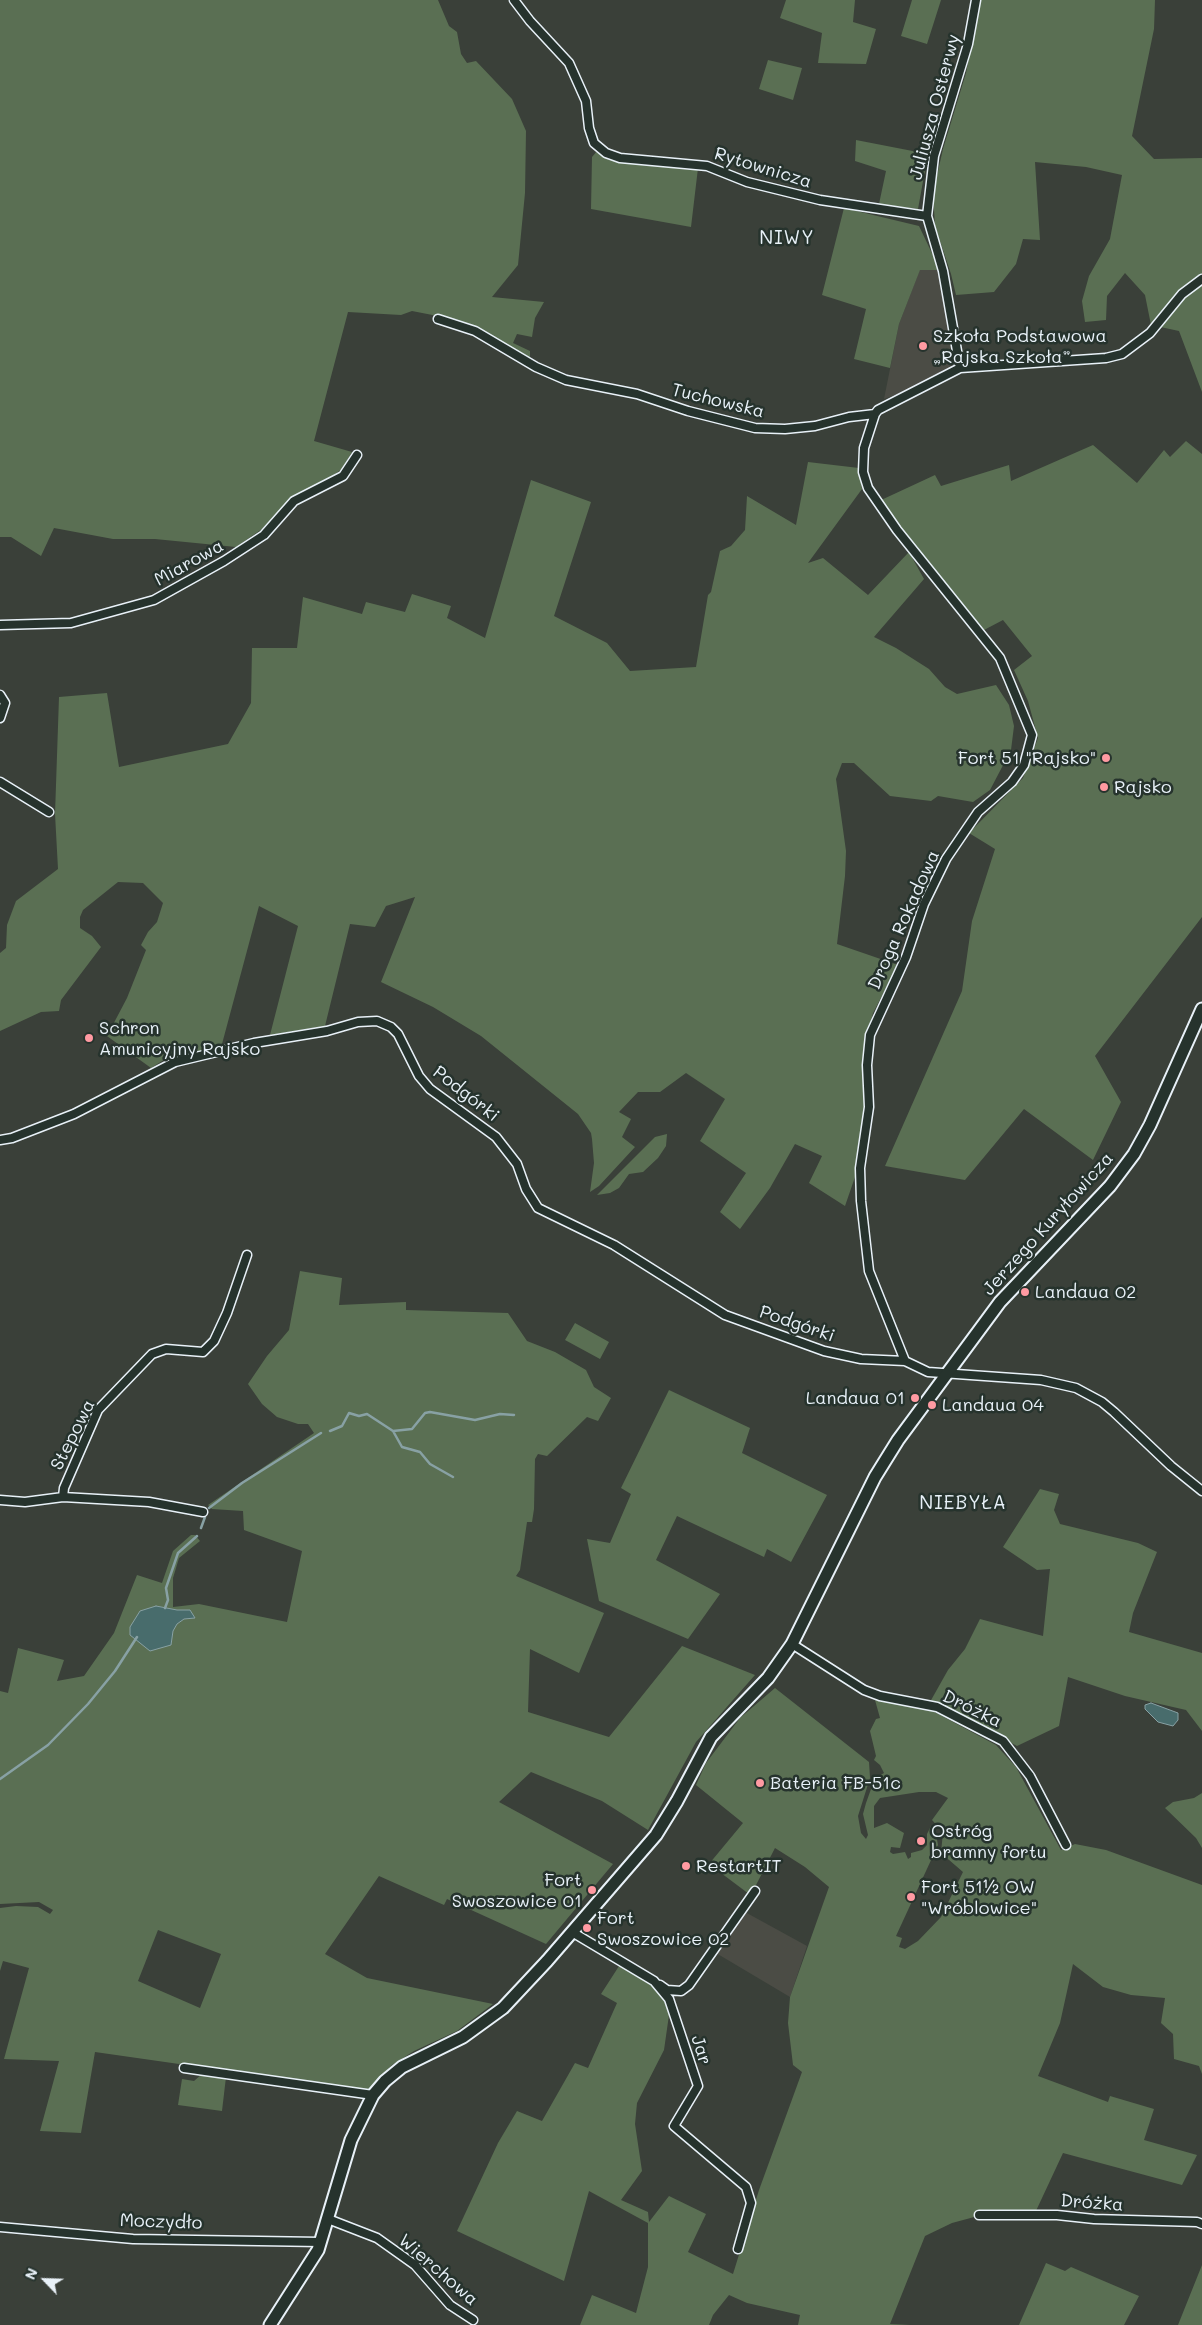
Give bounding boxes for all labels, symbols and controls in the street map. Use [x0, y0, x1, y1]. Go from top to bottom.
street label: Juliusza Osterwy [905, 32, 965, 182]
street label: Rytownicza [712, 143, 814, 193]
district label: NIWY [759, 227, 815, 249]
place label: Szkoła Podstawowa „Rajska Szkoła” [933, 325, 1107, 368]
marker: Szkoła Podstawowa „Rajska Szkoła” [917, 340, 929, 352]
street label: Tuchowska [669, 379, 767, 423]
street label: Miarowa [151, 535, 227, 591]
place label: Fort 51 "Rajsko" [958, 747, 1096, 769]
marker: Fort 51 "Rajsko" [1100, 752, 1112, 764]
place label: Rajsko [1114, 776, 1172, 798]
marker: Rajsko [1098, 781, 1110, 793]
street label: Droga Rokadowa [864, 847, 944, 993]
place label: Schron Amunicyjny Rajsko [99, 1017, 260, 1060]
marker: Schron Amunicyjny Rajsko [83, 1032, 95, 1044]
street label: Podgórki [429, 1061, 503, 1127]
street label: Jerzego Kuryłowicza [978, 1148, 1118, 1300]
place label: Landaua 02 [1035, 1281, 1136, 1303]
marker: Landaua 02 [1019, 1286, 1031, 1298]
street label: Podgórki [756, 1301, 838, 1347]
place label: Landaua 01 [806, 1387, 905, 1409]
marker: Landaua 01 [909, 1392, 921, 1404]
place label: Landaua 04 [942, 1394, 1044, 1416]
street label: Stepowa [46, 1396, 100, 1474]
marker: Landaua 04 [926, 1399, 938, 1411]
district label: NIEBYŁA [918, 1492, 1008, 1514]
street label: Dróżka [939, 1686, 1005, 1732]
place label: Bateria FB-51c [770, 1772, 901, 1794]
marker: Bateria FB-51c [754, 1777, 766, 1789]
place label: Ostróg bramny fortu [931, 1820, 1047, 1862]
marker: Ostróg bramny fortu [915, 1835, 927, 1847]
place label: RestartIT [696, 1855, 781, 1877]
marker: RestartIT [680, 1860, 692, 1872]
place label: Fort Swoszowice 01 [452, 1869, 582, 1912]
place label: Fort 51½ OW "Wróblowice" [921, 1876, 1037, 1918]
marker: Fort Swoszowice 01 [586, 1884, 598, 1896]
marker: Fort 51½ OW "Wróblowice" [905, 1891, 917, 1903]
place label: Fort Swoszowice 02 [597, 1907, 729, 1950]
marker: Fort Swoszowice 02 [581, 1922, 593, 1934]
street label: Jar [686, 2032, 716, 2068]
street label: Dróżka [1060, 2190, 1124, 2216]
street label: Moczydło [119, 2210, 203, 2234]
street label: Wierchowa [394, 2230, 482, 2310]
north arrow [20, 2255, 70, 2305]
text: N [20, 2265, 42, 2282]

